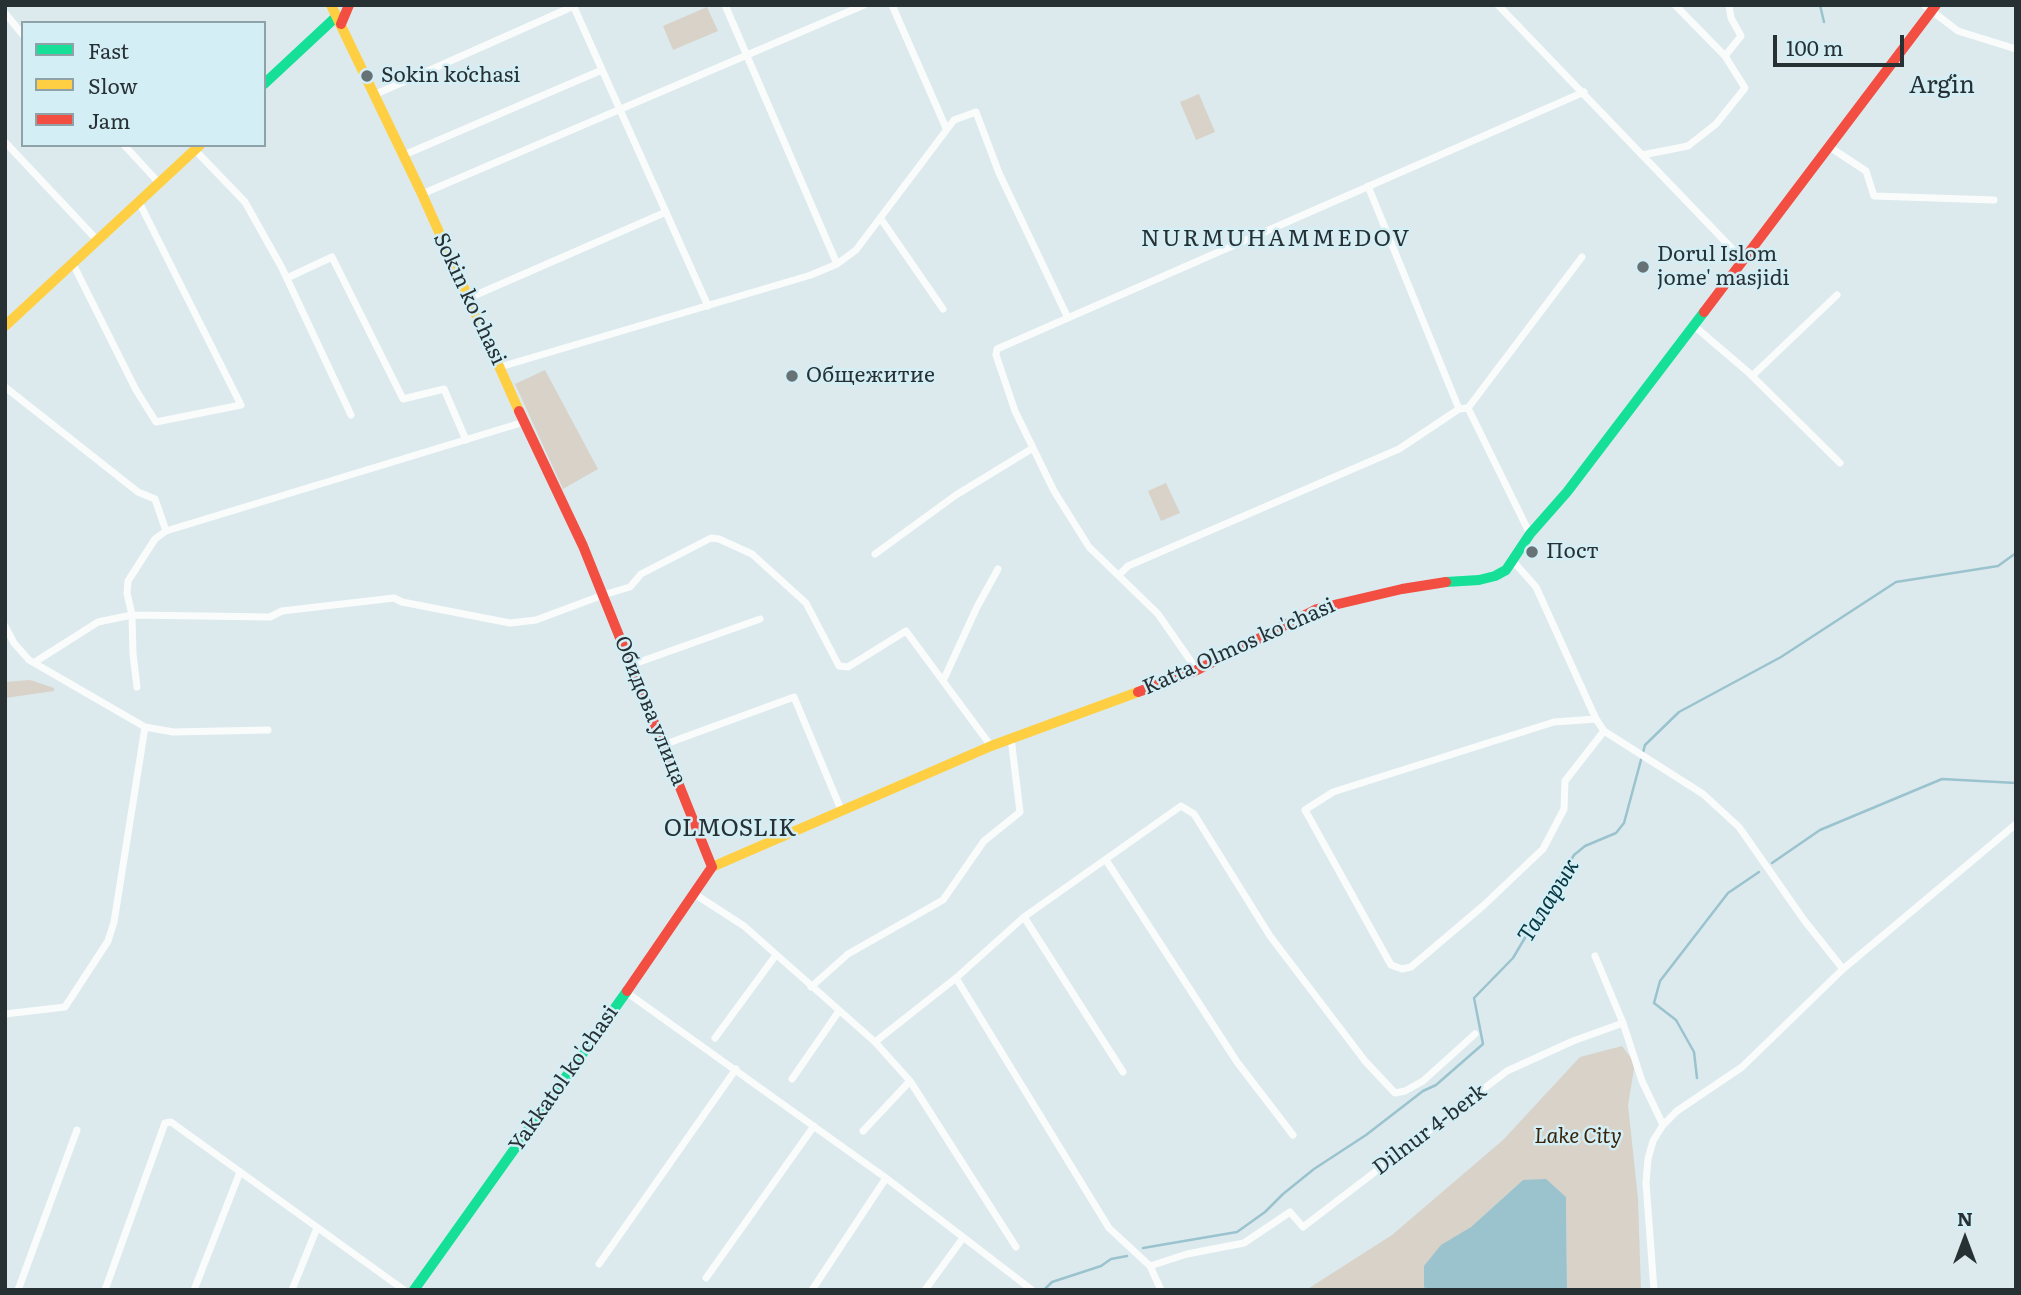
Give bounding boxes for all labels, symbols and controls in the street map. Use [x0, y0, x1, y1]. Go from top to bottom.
legend [21, 21, 266, 147]
scale bar [1776, 21, 1907, 65]
text: 100 m [1786, 31, 1843, 62]
text: Fast [88, 34, 129, 65]
place label: Sokin koʻchasi [381, 63, 520, 89]
marker: Sokin koʻchasi [359, 68, 375, 84]
text: Slow [88, 69, 138, 100]
district label: Argʻin [1909, 72, 1975, 100]
text: Jam [88, 104, 130, 135]
district label: NURMUHAMMEDOV [1142, 225, 1410, 253]
street label: Sokin ko'chasi [427, 229, 511, 369]
place label: Dorul Islom jome' masjidi [1657, 242, 1790, 292]
marker: Dorul Islom jome' masjidi [1635, 259, 1651, 275]
place label: Общежитие [806, 363, 935, 389]
marker: Общежитие [784, 368, 800, 384]
place label: Пост [1546, 539, 1599, 565]
marker: Пост [1524, 544, 1540, 560]
street label: Katta Olmos ko'chasi [1139, 593, 1339, 701]
street label: Обидова улица [609, 633, 691, 789]
district label: OLMOSLIK [657, 815, 803, 843]
water label: Таларык [1513, 854, 1585, 948]
street label: Yakkatol ko'chasi [504, 1001, 624, 1157]
street label: Dilnur 4-berk [1368, 1079, 1492, 1181]
park label: Lake City [1534, 1124, 1622, 1150]
north arrow [1930, 1204, 2000, 1274]
text: N [1957, 1204, 1973, 1232]

